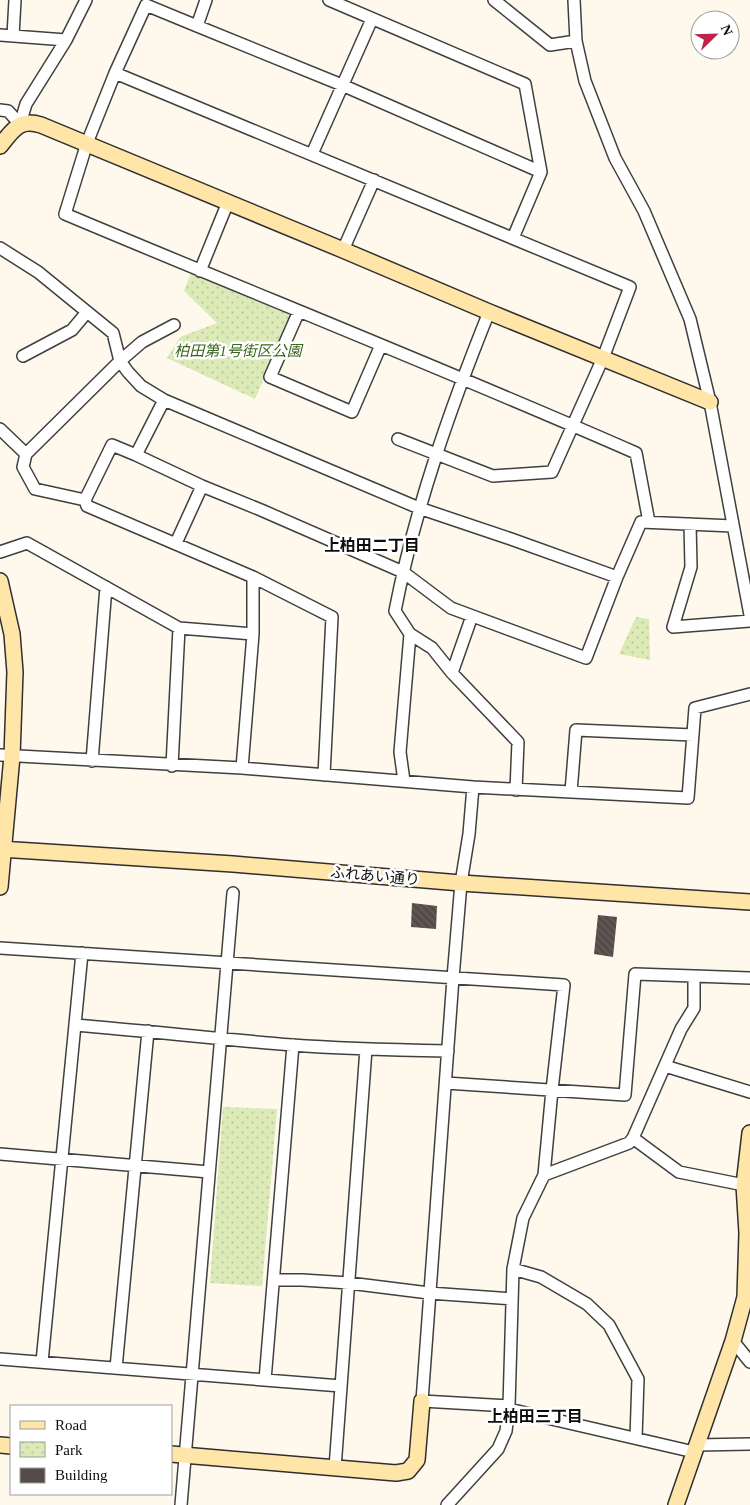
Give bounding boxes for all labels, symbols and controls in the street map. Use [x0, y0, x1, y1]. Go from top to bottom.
north arrow [690, 10, 740, 60]
text: N [718, 23, 735, 38]
park label: 柏田第1号街区公園 [174, 343, 304, 359]
district label: 上柏田二丁目 [324, 537, 420, 554]
street label: ふれあい通り [329, 864, 421, 888]
legend [10, 1405, 172, 1495]
district label: 上柏田三丁目 [487, 1408, 583, 1425]
text: Road [55, 1417, 87, 1433]
text: Park [55, 1442, 83, 1458]
text: Building [55, 1467, 108, 1483]

